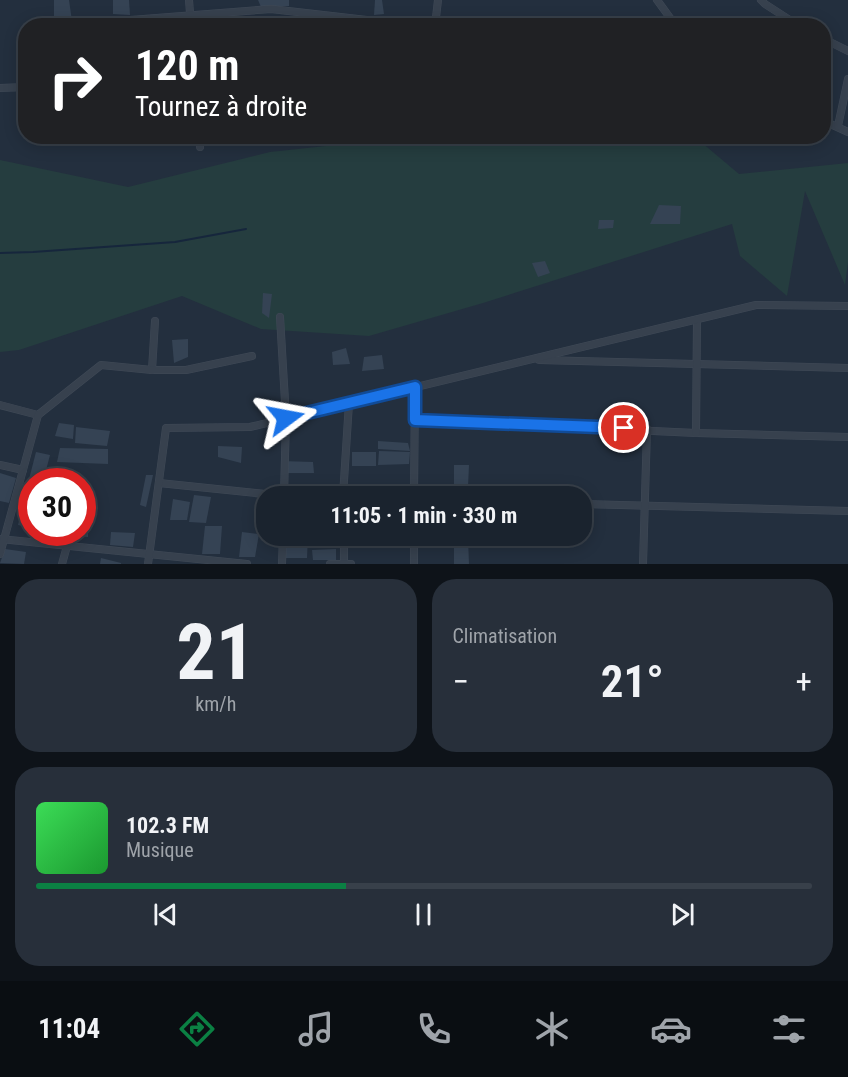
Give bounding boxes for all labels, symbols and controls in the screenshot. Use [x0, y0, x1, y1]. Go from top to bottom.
text: 120 m [135, 41, 240, 90]
icon: right [36, 42, 114, 120]
text: Tournez à droite [135, 91, 307, 123]
position arrow [254, 386, 318, 450]
pin [598, 402, 649, 453]
icon: arrive [607, 411, 640, 444]
speed limit sign: 30 [18, 468, 96, 546]
text: 11:05 · 1 min · 330 m [331, 503, 517, 528]
text: 21 [176, 607, 255, 698]
text: Climatisation [453, 624, 557, 648]
text: 21° [601, 655, 664, 708]
text: − [453, 662, 469, 701]
text: + [796, 662, 812, 701]
text: km/h [195, 692, 236, 716]
text: 102.3 FM [126, 813, 209, 838]
text: Musique [126, 838, 194, 862]
icon: previous [149, 898, 182, 931]
icon: pause [407, 898, 440, 931]
icon: next [666, 898, 699, 931]
icon: directions [176, 1008, 218, 1050]
icon: music [295, 1008, 337, 1050]
icon: phone [413, 1008, 455, 1050]
icon: climate [531, 1008, 573, 1050]
icon: car [650, 1008, 692, 1050]
icon: filters [768, 1008, 810, 1050]
text: 11:04 [38, 1013, 100, 1045]

